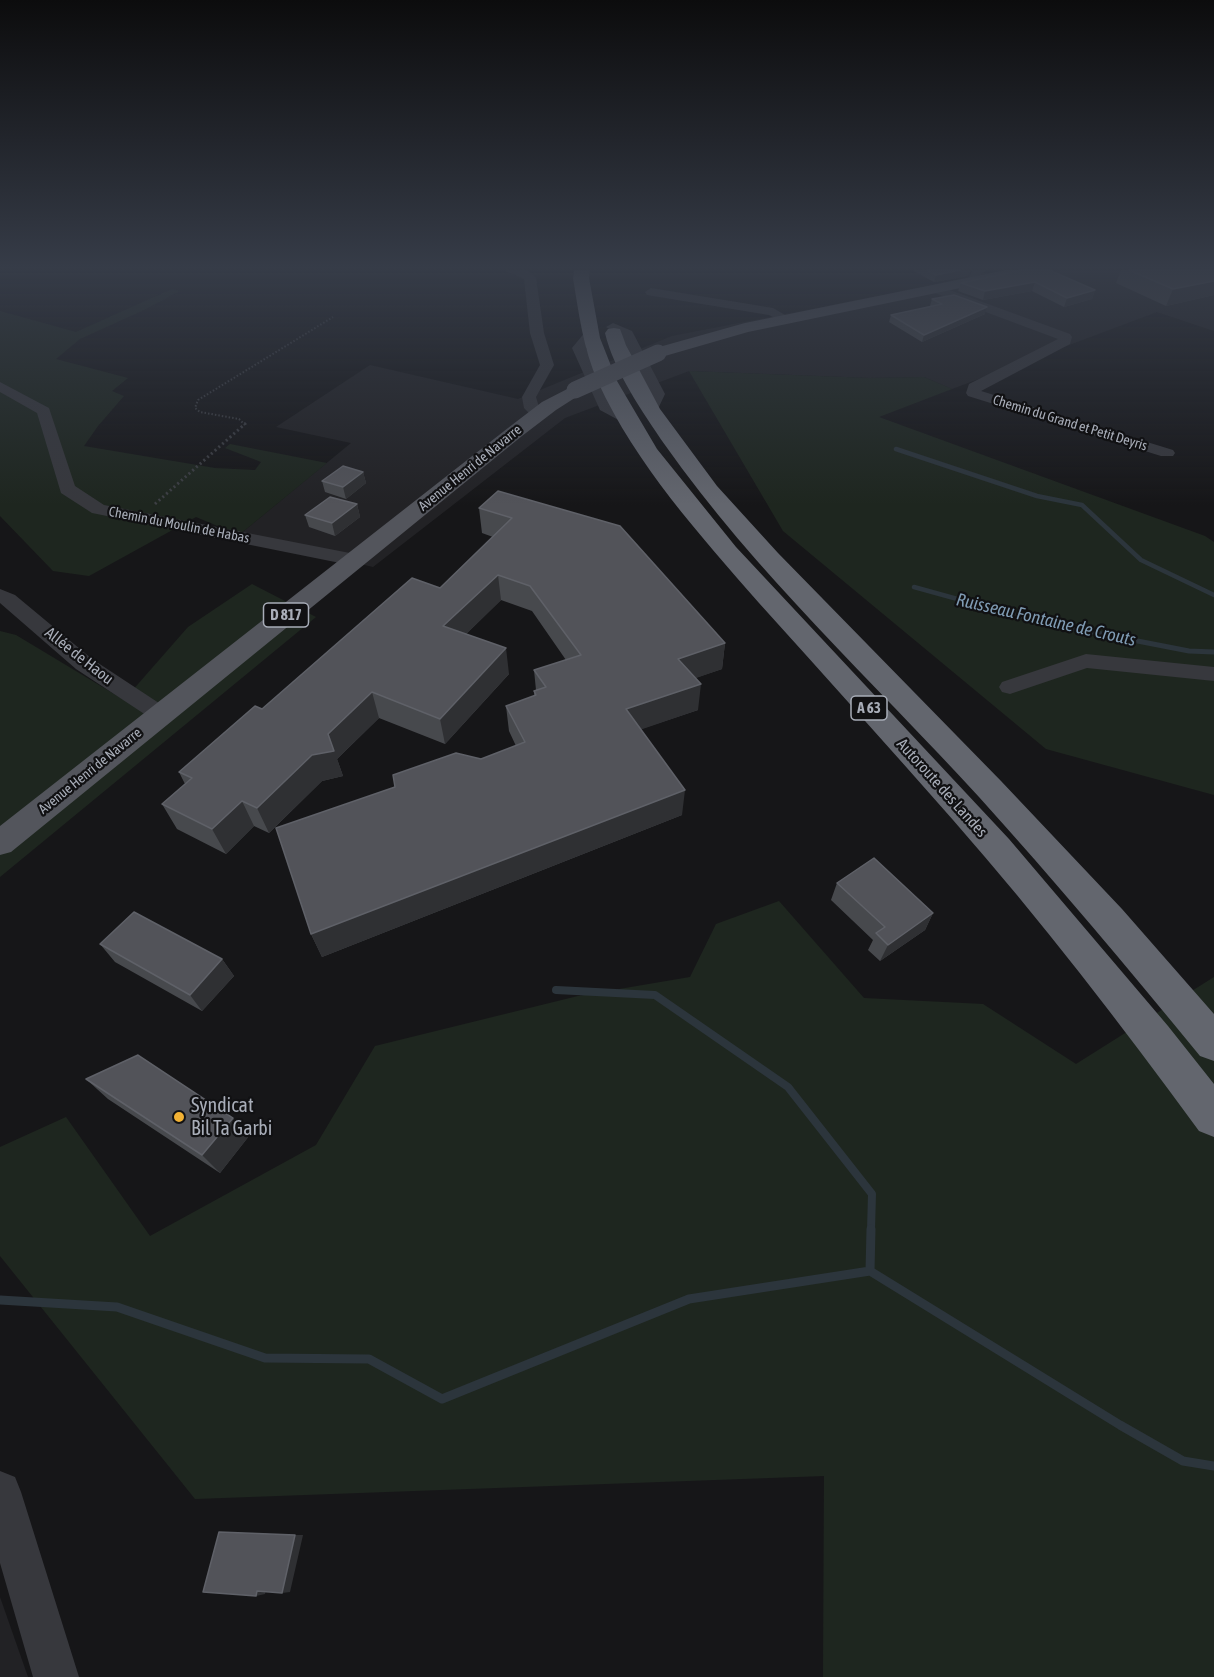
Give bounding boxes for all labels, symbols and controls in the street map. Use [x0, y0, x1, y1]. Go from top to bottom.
street label: Chemin du Grand et Petit Deyris [991, 391, 1149, 455]
street label: Avenue Henri de Navarre [415, 421, 525, 515]
street label: Chemin du Moulin de Habas [107, 503, 251, 547]
water label: Ruisseau Fontaine de Crouts [954, 589, 1138, 651]
road number: D 817 [264, 603, 308, 627]
street label: Allée de Haou [41, 623, 117, 689]
road number: A 63 [851, 696, 887, 720]
street label: Avenue Henri de Navarre [35, 724, 145, 818]
street label: Autoroute des Landes [893, 735, 991, 841]
place label: Syndicat Bil Ta Garbi [191, 1094, 272, 1141]
marker: Syndicat Bil Ta Garbi [172, 1110, 186, 1124]

